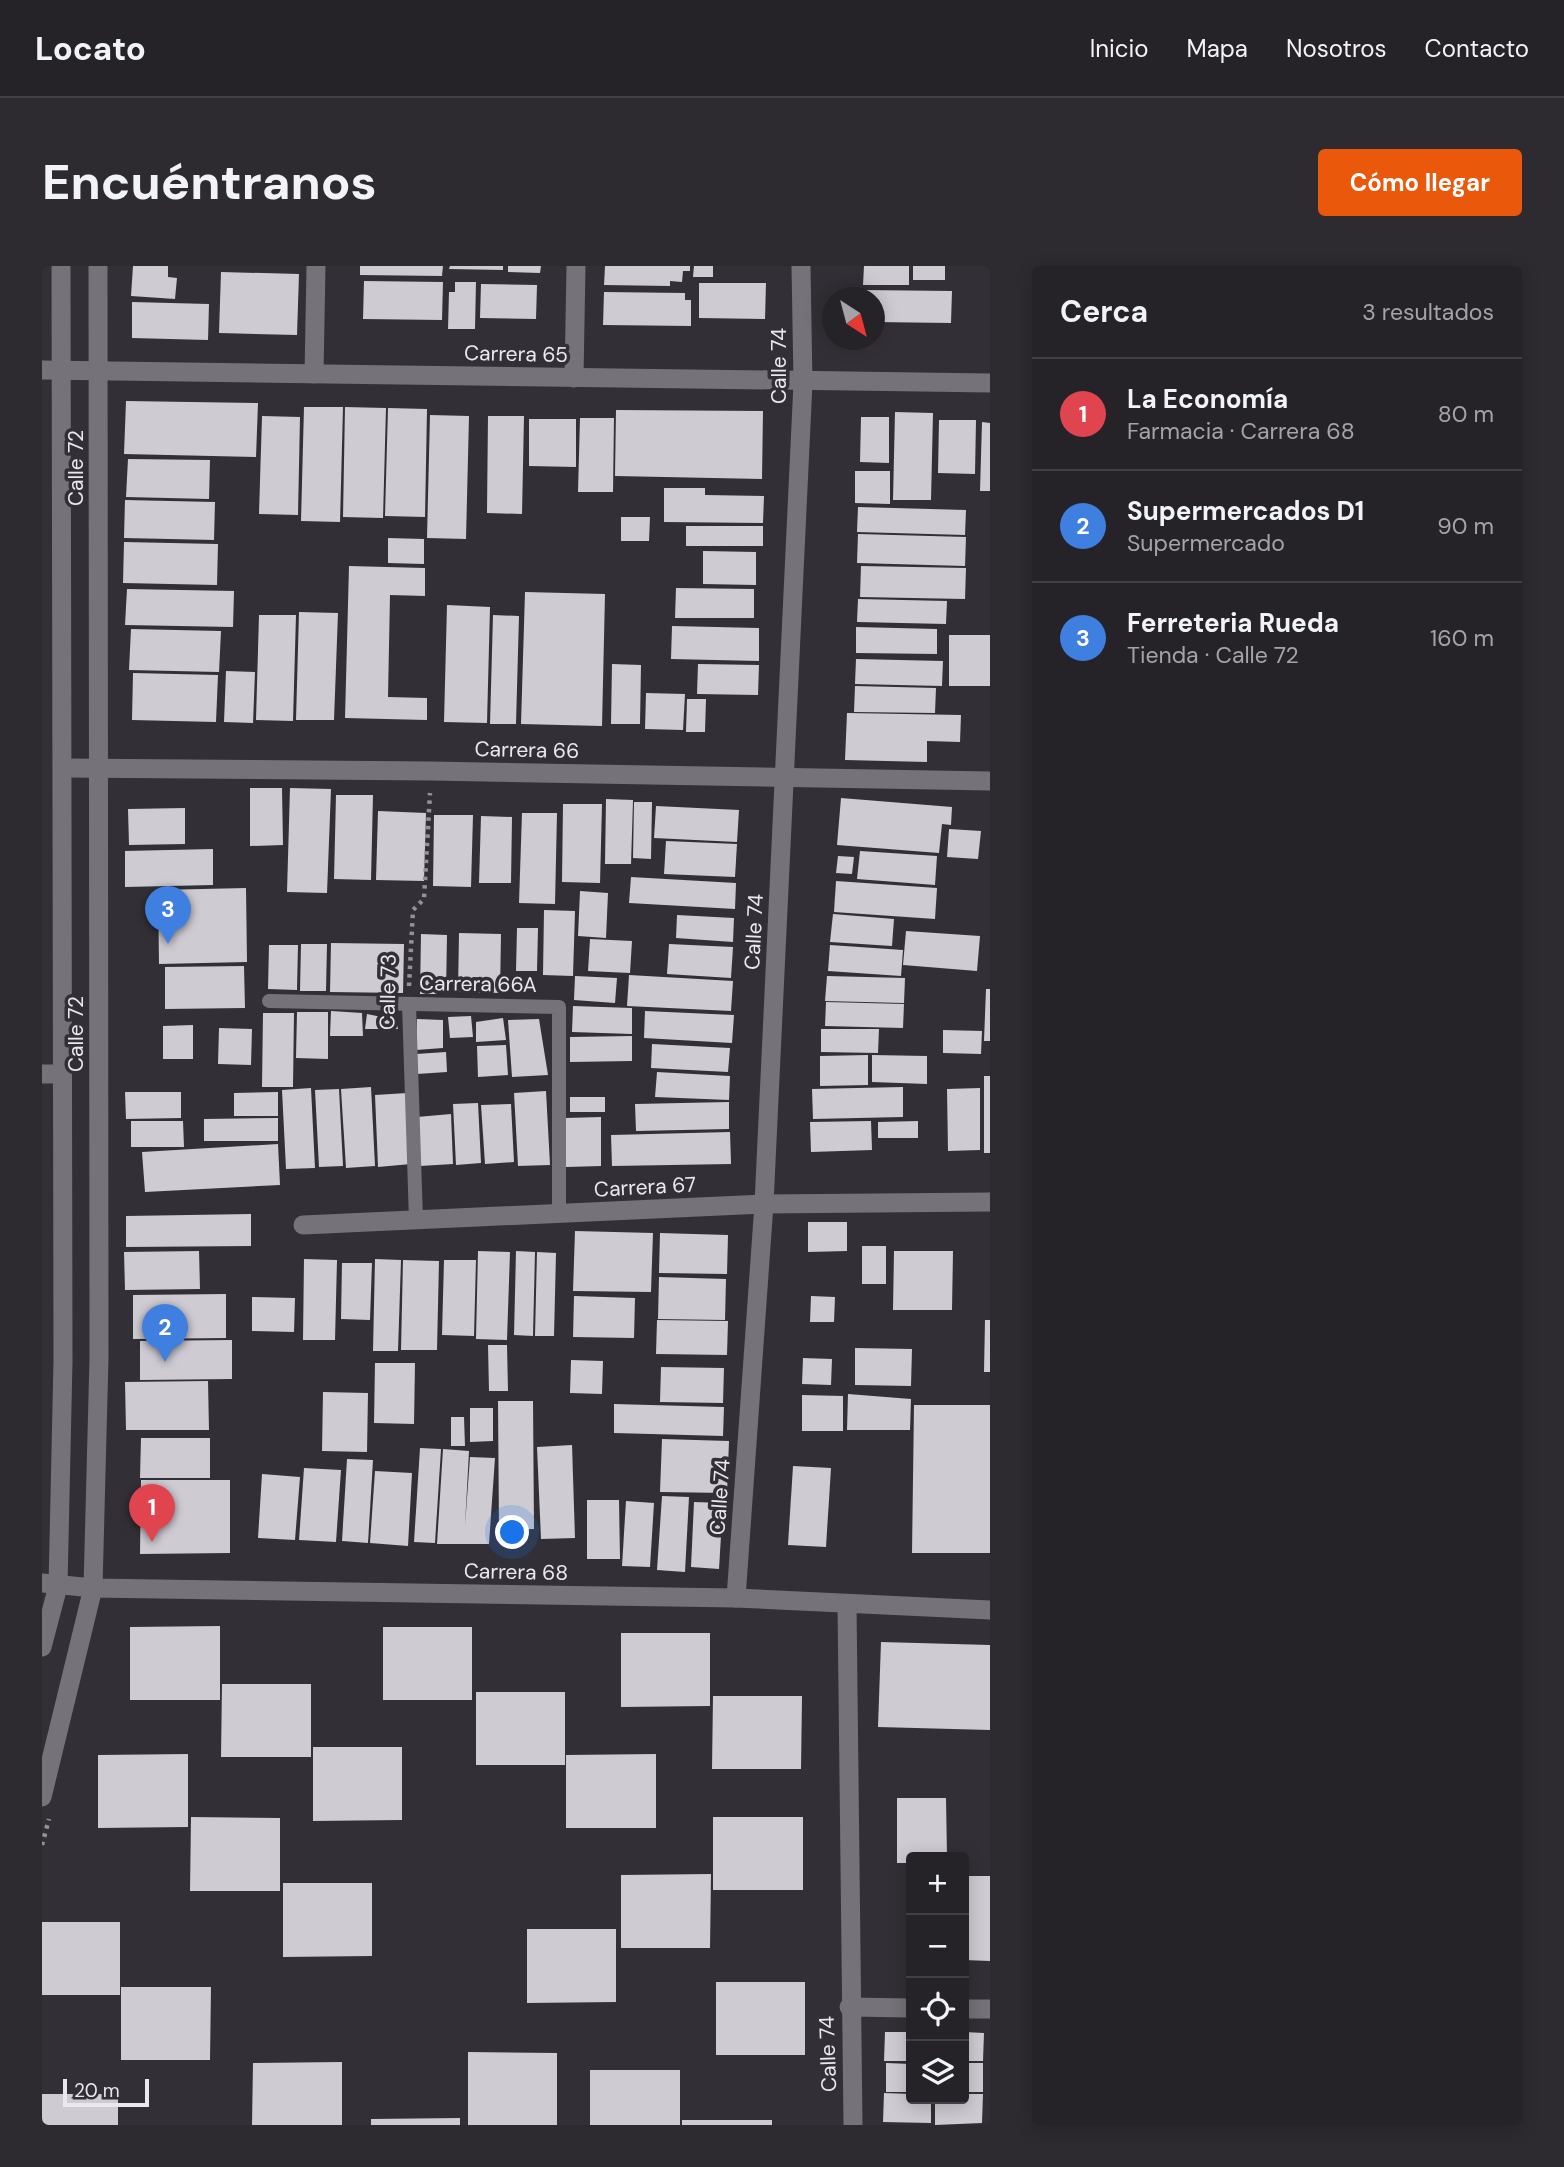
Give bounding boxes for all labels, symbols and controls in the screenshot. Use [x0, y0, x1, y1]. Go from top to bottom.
text: Locato [35, 27, 146, 70]
text: Inicio [1090, 33, 1149, 64]
text: Mapa [1187, 33, 1248, 64]
text: Nosotros [1286, 33, 1387, 64]
text: Contacto [1425, 33, 1529, 64]
button: Cómo llegar [1318, 149, 1522, 216]
text: Encuéntranos [42, 150, 377, 214]
north arrow [822, 287, 885, 350]
text: Cerca [1060, 292, 1148, 331]
text: 3 resultados [1362, 297, 1494, 327]
street label: Calle 74 [765, 328, 793, 404]
street label: Carrera 65 [464, 339, 568, 369]
text: La Economía [1127, 382, 1288, 416]
text: 1 [1079, 399, 1087, 429]
text: 80 m [1438, 399, 1494, 429]
text: Farmacia · Carrera 68 [1127, 416, 1355, 446]
street label: Calle 72 [62, 430, 90, 506]
text: Supermercados D1 [1127, 494, 1364, 528]
text: 2 [1076, 511, 1090, 541]
text: 90 m [1437, 511, 1494, 541]
text: Supermercado [1127, 528, 1285, 558]
text: Ferreteria Rueda [1127, 606, 1339, 640]
text: 3 [1076, 623, 1090, 653]
text: 160 m [1430, 623, 1494, 653]
text: Tienda · Calle 72 [1127, 640, 1299, 670]
street label: Carrera 66 [474, 735, 580, 765]
pin: 3 [145, 886, 191, 944]
street label: Calle 74 [738, 893, 770, 971]
street label: Calle 73 [373, 954, 403, 1030]
street label: Carrera 66A [419, 969, 537, 999]
street label: Calle 72 [62, 996, 90, 1072]
street label: Carrera 67 [593, 1170, 697, 1204]
pin: 2 [142, 1304, 188, 1362]
street label: Calle 74 [703, 1458, 737, 1536]
pin: 1 [129, 1484, 175, 1542]
your location [495, 1515, 529, 1549]
street label: Carrera 68 [464, 1557, 568, 1587]
map controls [906, 1852, 969, 2104]
button: + [906, 1852, 969, 1915]
button: − [906, 1915, 969, 1978]
button: locate [906, 1978, 969, 2041]
street label: Calle 74 [813, 2015, 843, 2093]
button: layers [906, 2041, 969, 2104]
scale bar [63, 2076, 149, 2108]
text: 20 m [74, 2078, 120, 2103]

